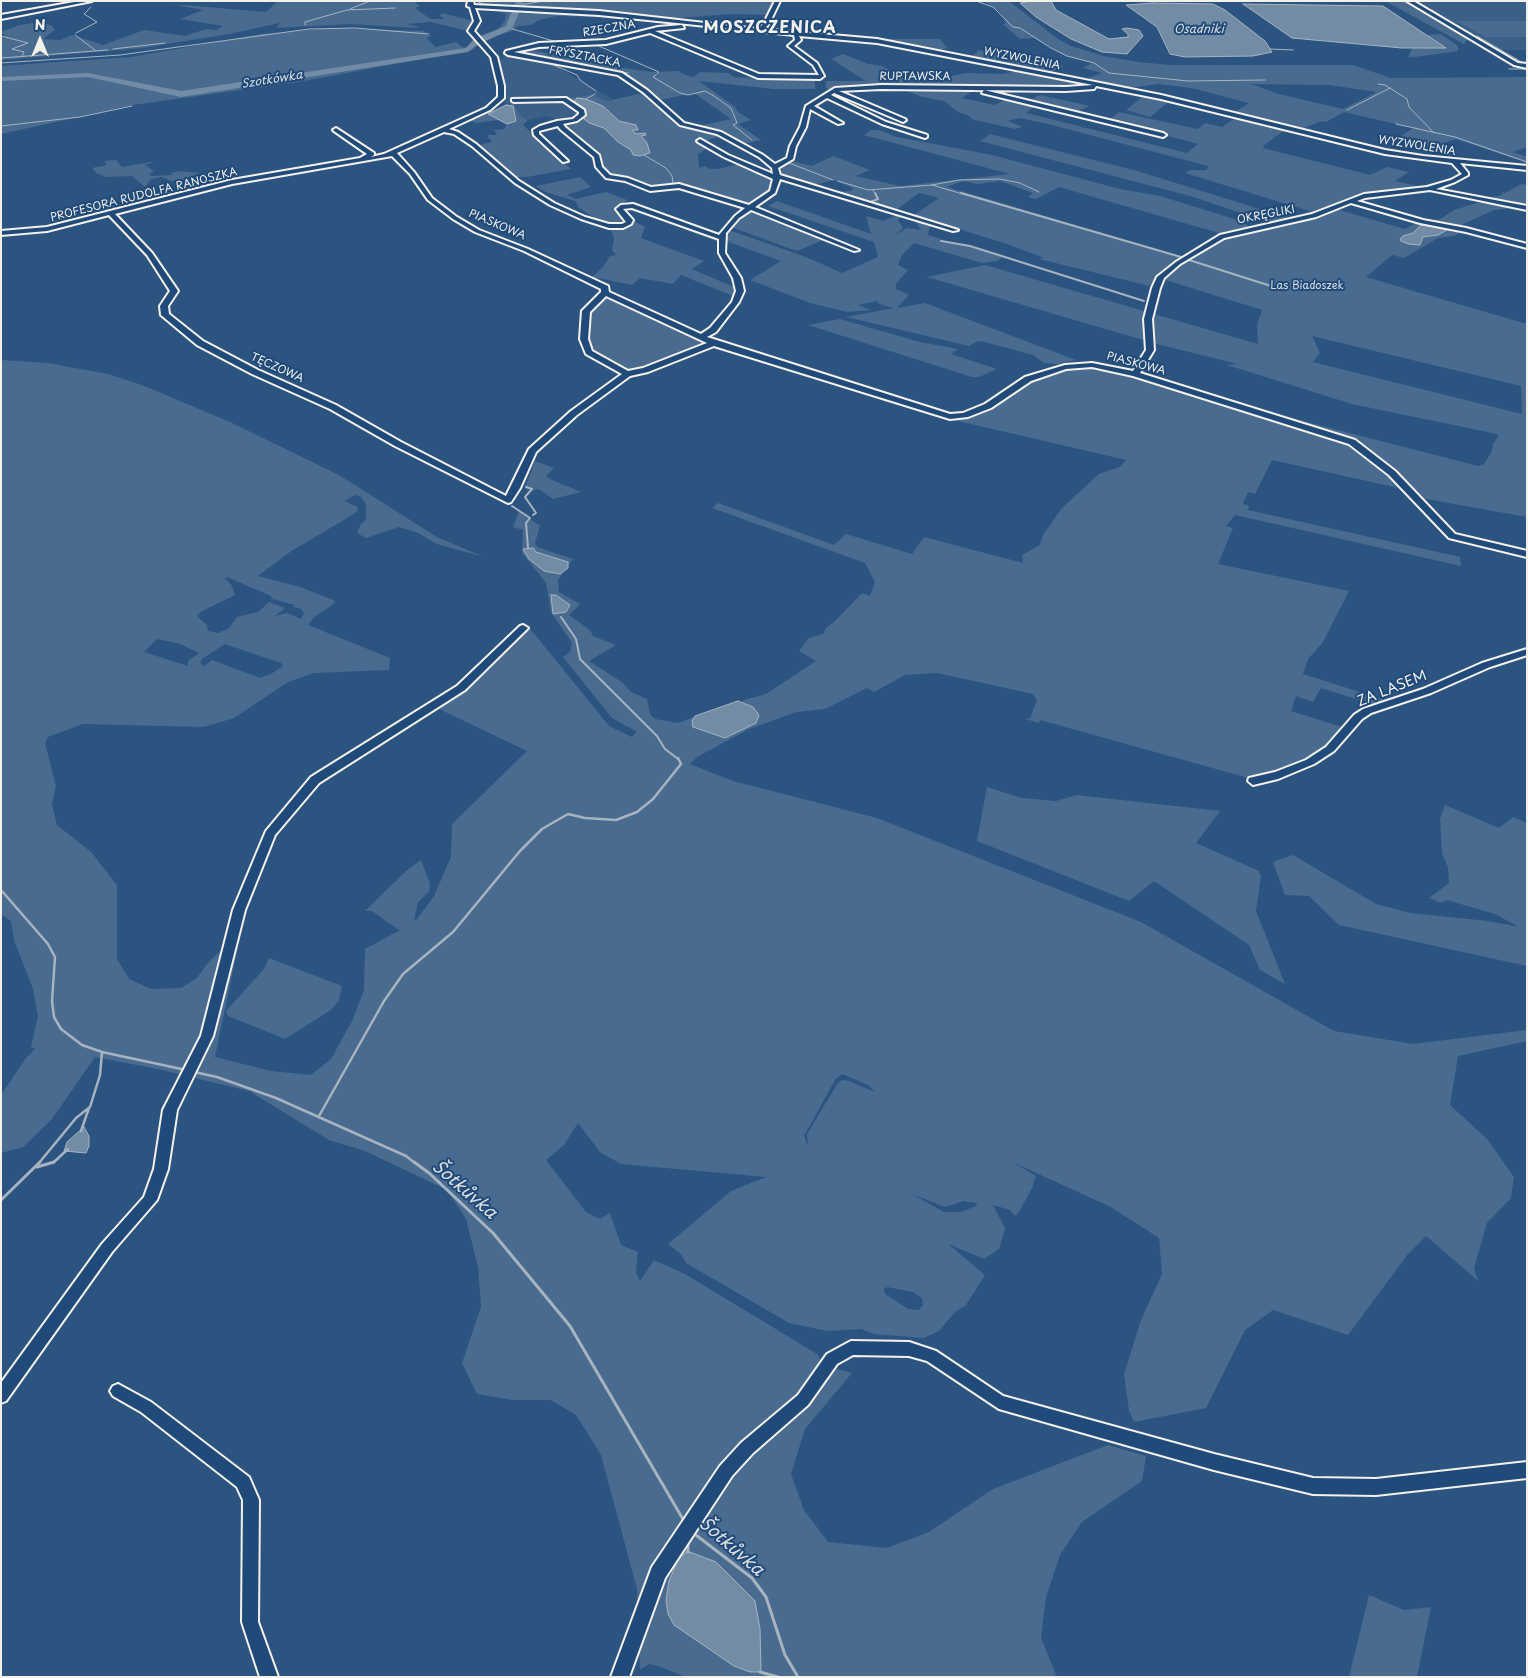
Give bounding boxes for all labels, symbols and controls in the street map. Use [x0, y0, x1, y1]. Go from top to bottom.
text: N [34, 14, 46, 35]
north arrow [15, 15, 65, 65]
street label: RZECZNA [582, 18, 636, 40]
district label: MOSZCZENICA [702, 19, 838, 39]
water label: Osadniki [1174, 23, 1224, 37]
street label: FRYSZTACKA [548, 44, 622, 70]
street label: WYZWOLENIA [983, 45, 1061, 73]
water label: Szotkówka [240, 68, 304, 92]
street label: RUPTAWSKA [879, 70, 951, 84]
street label: WYZWOLENIA [1378, 133, 1456, 159]
street label: PROFESORA RUDOLFA RANOSZKA [49, 165, 239, 225]
street label: OKRĘGLIKI [1236, 203, 1296, 227]
street label: PIASKOWA [467, 207, 527, 243]
park label: Las Biadoszek [1270, 279, 1344, 293]
street label: TĘCZOWA [248, 350, 306, 386]
street label: PIASKOWA [1105, 350, 1167, 378]
street label: ZA LASEM [1355, 667, 1429, 711]
water label: Šotkůvka [427, 1156, 501, 1224]
water label: Šotkůvka [694, 1513, 768, 1581]

